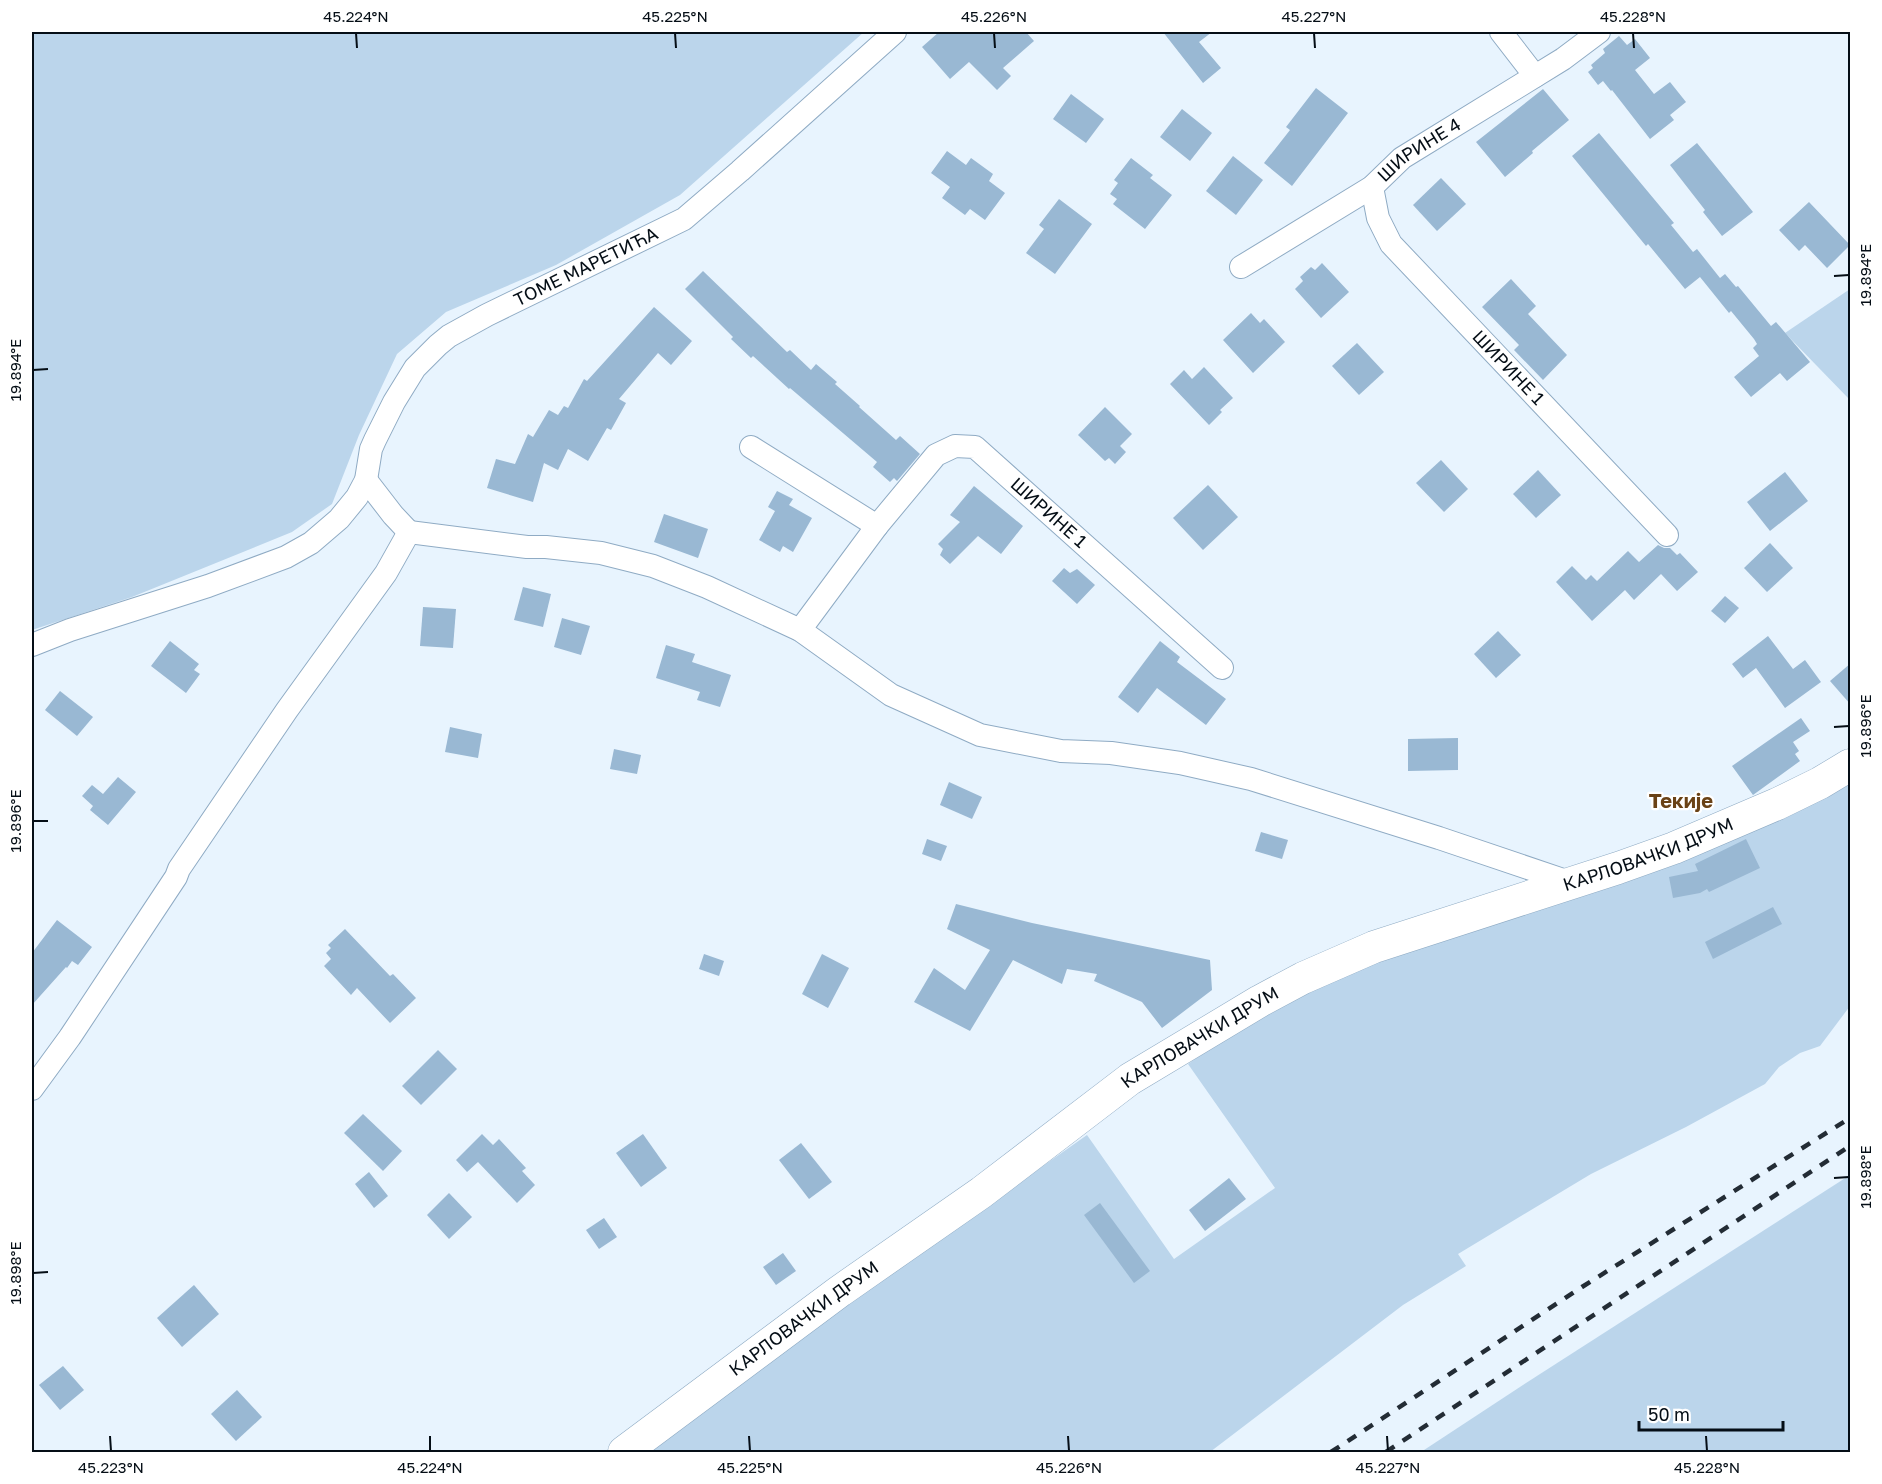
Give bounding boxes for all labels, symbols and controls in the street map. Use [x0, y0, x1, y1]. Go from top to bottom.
text: 45.224°N [323, 7, 389, 25]
text: 45.225°N [642, 7, 708, 25]
text: 45.226°N [961, 7, 1027, 25]
text: 45.227°N [1282, 7, 1346, 25]
text: 45.228°N [1600, 7, 1666, 25]
street label: ШИРИНЕ 4 [1372, 113, 1464, 186]
street label: ТОМЕ МАРЕТИЋА [510, 221, 661, 310]
text: 19.894°E [1856, 244, 1874, 306]
street label: ШИРИНЕ 1 [1468, 325, 1550, 409]
text: 19.894°E [6, 339, 24, 401]
street label: ШИРИНЕ 1 [1007, 472, 1092, 552]
text: 19.896°E [1856, 694, 1874, 758]
district label: Текије [1649, 788, 1713, 812]
text: 19.896°E [6, 789, 24, 853]
street label: КАРЛОВАЧКИ ДРУМ [1560, 812, 1736, 895]
street label: КАРЛОВАЧКИ ДРУМ [1116, 981, 1282, 1092]
text: 19.898°E [1856, 1145, 1874, 1209]
text: 19.898°E [6, 1241, 24, 1305]
street label: КАРЛОВАЧКИ ДРУМ [724, 1256, 882, 1380]
scale bar [1639, 1394, 1783, 1432]
text: 50 m [1648, 1403, 1690, 1425]
text: 45.223°N [78, 1458, 144, 1476]
text: 45.224°N [397, 1458, 463, 1476]
text: 45.225°N [717, 1458, 783, 1476]
text: 45.226°N [1036, 1458, 1102, 1476]
text: 45.227°N [1356, 1458, 1420, 1476]
text: 45.228°N [1674, 1458, 1740, 1476]

